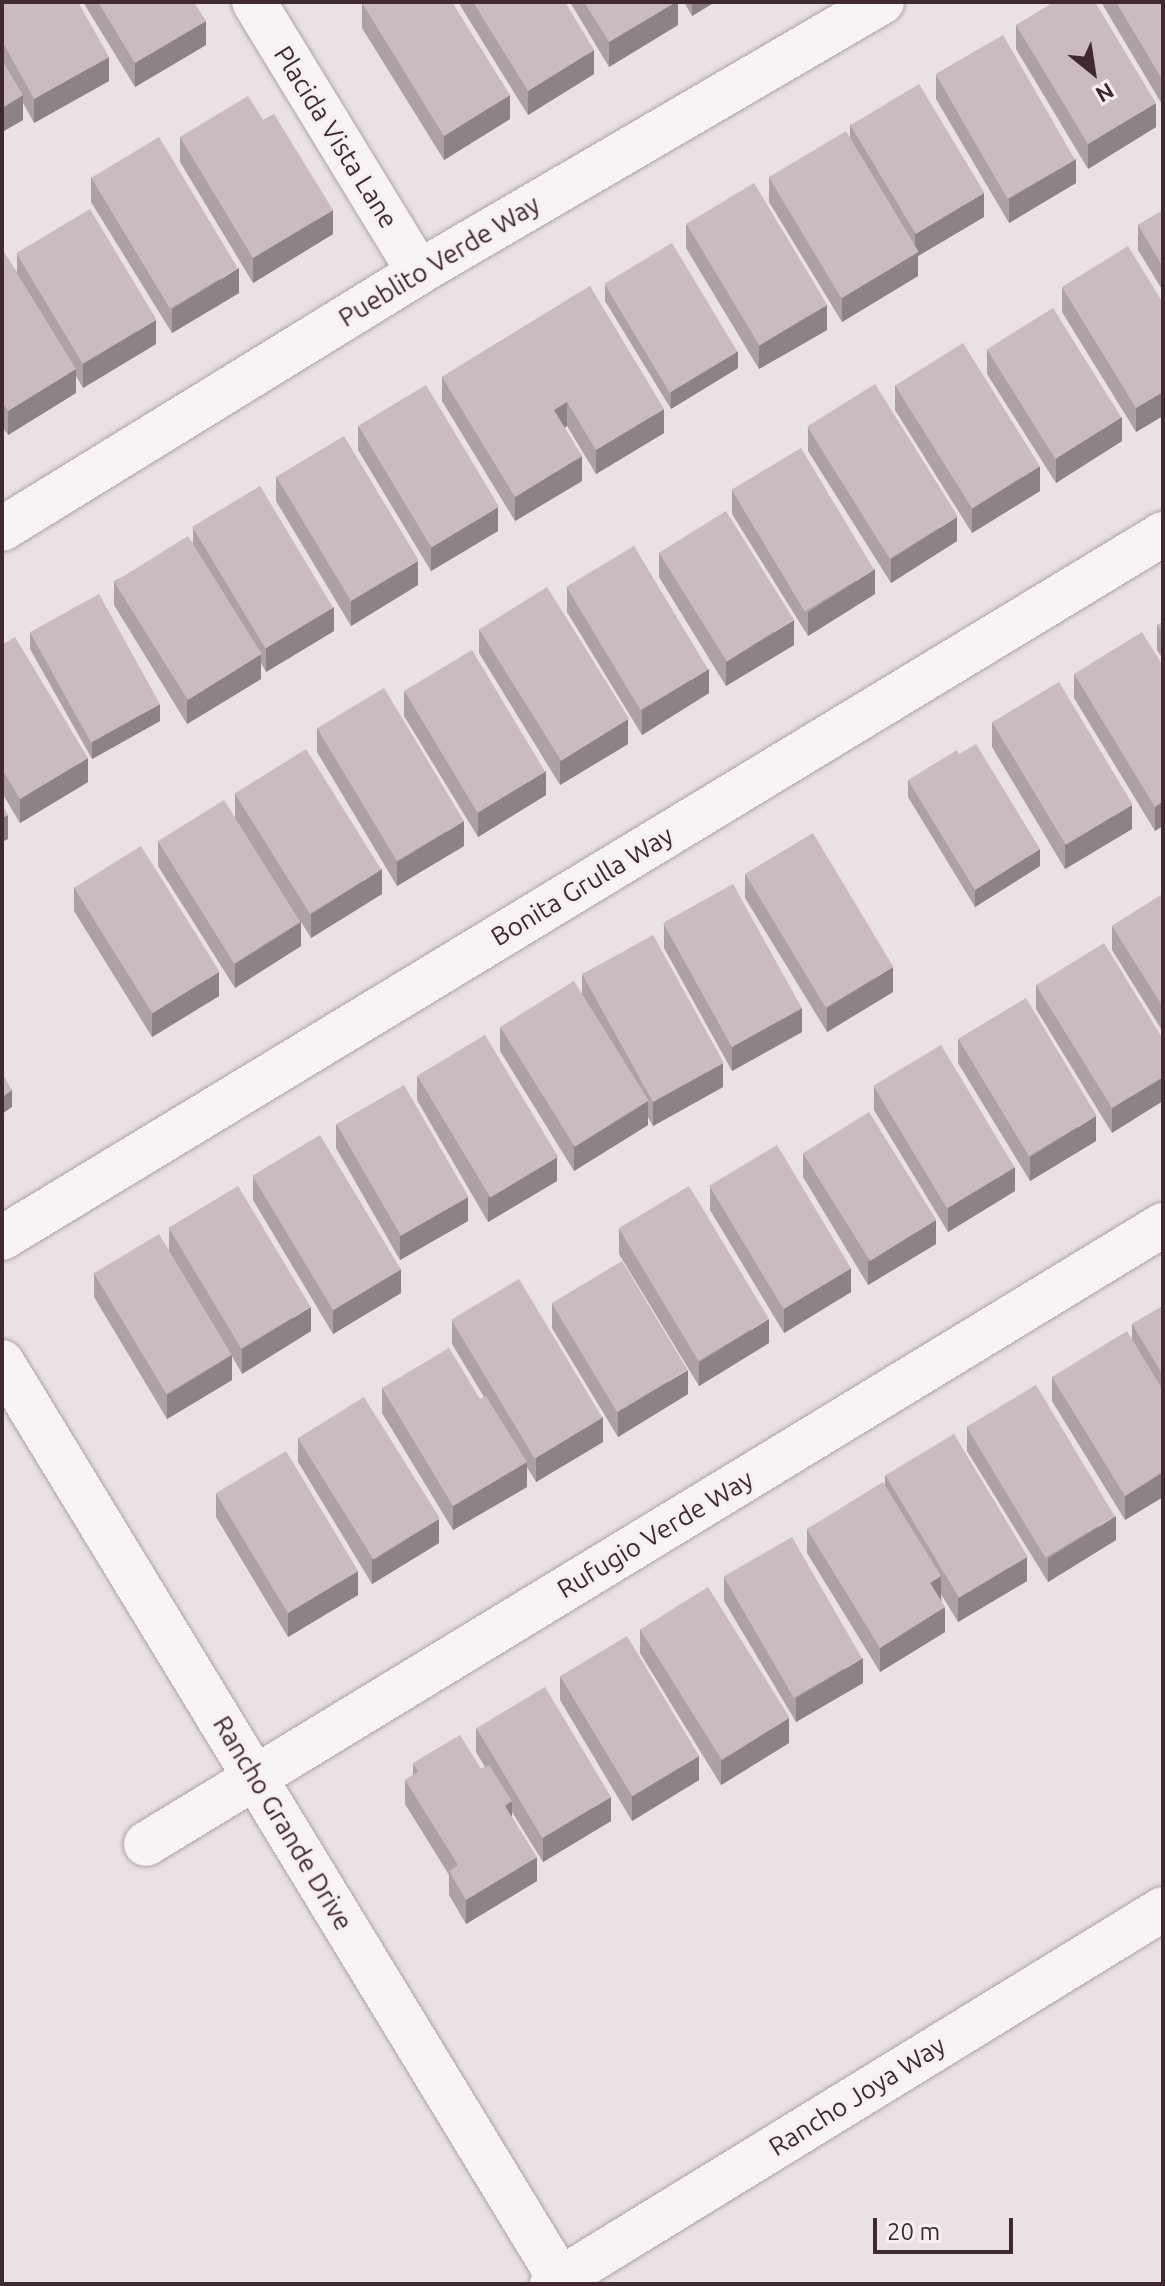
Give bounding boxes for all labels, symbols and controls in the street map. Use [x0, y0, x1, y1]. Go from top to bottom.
north arrow [1053, 32, 1133, 112]
street label: Placida Vista Lane [267, 40, 405, 234]
text: N [1092, 78, 1119, 108]
street label: Pueblito Verde Way [333, 189, 545, 333]
street label: Bonita Grulla Way [485, 819, 679, 953]
street label: Rufugio Verde Way [551, 1463, 759, 1605]
street label: Rancho Grande Drive [207, 1710, 359, 1936]
street label: Rancho Joya Way [763, 2029, 951, 2163]
scale bar [877, 2202, 1017, 2252]
text: 20 m [887, 2218, 940, 2245]

